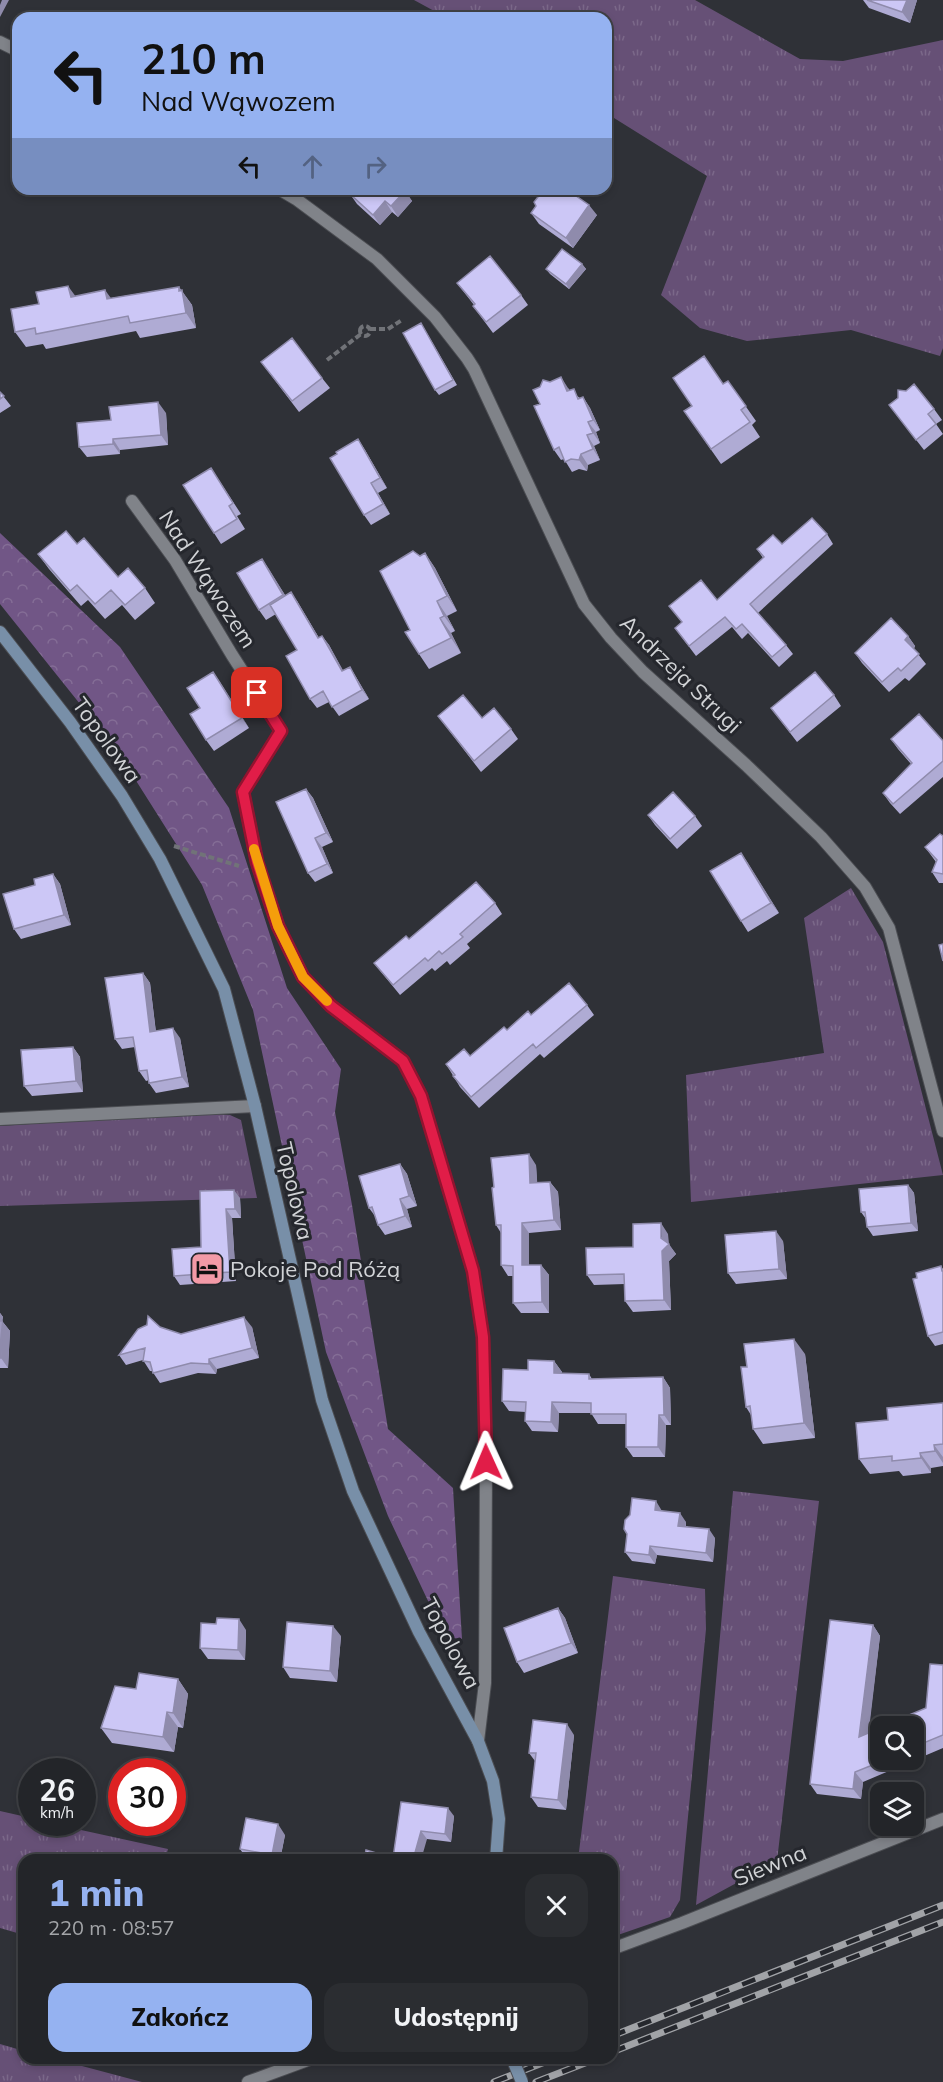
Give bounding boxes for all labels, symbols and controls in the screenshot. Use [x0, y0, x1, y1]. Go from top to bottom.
text: 210 m [141, 32, 266, 85]
icon: left [42, 36, 120, 114]
text: Nad Wąwozem [141, 84, 336, 118]
icon: left [233, 150, 266, 183]
icon: ahead [296, 150, 329, 183]
icon: right [359, 150, 392, 183]
street label: Nad Wąwozem [153, 505, 263, 653]
street label: Andrzeja Strugi [614, 609, 748, 739]
pin [231, 667, 282, 718]
icon: arrive [240, 676, 273, 709]
street label: Topolowa [66, 691, 148, 789]
street label: Topolowa [270, 1139, 320, 1243]
hotel icon: Pokoje Pod Różą [189, 1251, 225, 1287]
place label: Pokoje Pod Różą [230, 1255, 400, 1283]
position arrow [454, 1430, 518, 1494]
street label: Topolowa [415, 1592, 487, 1694]
map controls [870, 1716, 924, 1836]
button: search [870, 1716, 924, 1770]
speed limit sign: 30 [108, 1758, 186, 1836]
text: 26 [39, 1771, 75, 1809]
button: layers [870, 1782, 924, 1836]
text: km/h [40, 1803, 74, 1822]
street label: Siewna [730, 1838, 810, 1892]
text: 1 min [48, 1870, 144, 1915]
button: close [525, 1874, 588, 1937]
text: 220 m · 08:57 [48, 1915, 174, 1940]
button: Zakończ [48, 1983, 312, 2052]
button: Udostępnij [324, 1983, 588, 2052]

